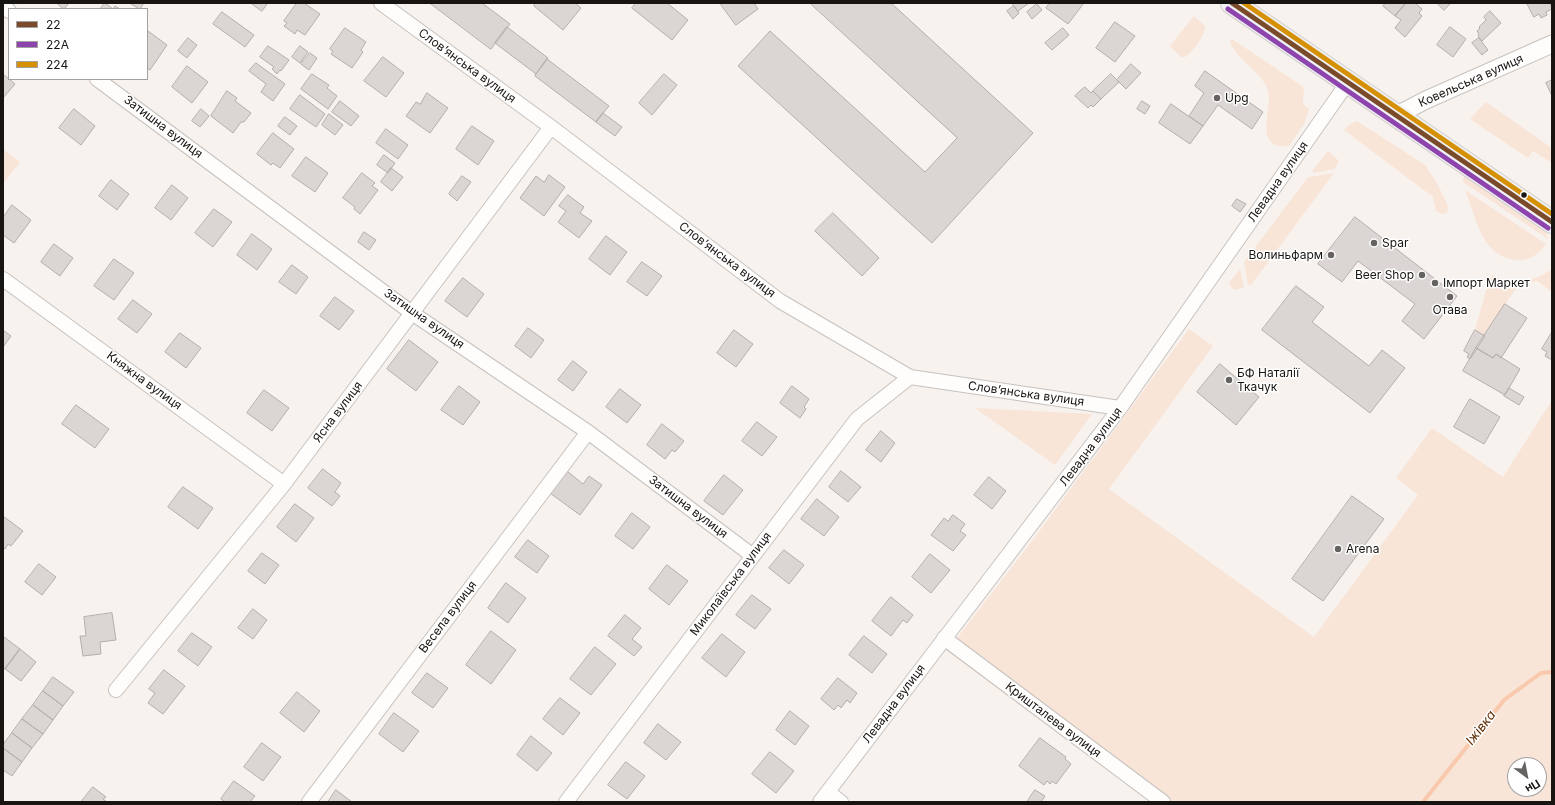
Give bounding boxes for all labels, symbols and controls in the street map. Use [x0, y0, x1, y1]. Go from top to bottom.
legend [8, 8, 148, 80]
text: 22 [46, 17, 61, 32]
street label: Словʼянська вулиця [415, 26, 519, 106]
text: 22А [46, 37, 69, 52]
street label: Ковельська вулиця [1416, 51, 1526, 111]
text: 224 [46, 57, 68, 72]
place label: Upg [1225, 91, 1249, 105]
street label: Затишна вулиця [121, 93, 205, 161]
marker: Upg [1212, 93, 1222, 103]
street label: Левадна вулиця [1245, 139, 1311, 225]
unlabelled marker [1519, 190, 1529, 200]
street label: Словʼянська вулиця [676, 219, 778, 301]
place label: Spar [1382, 236, 1408, 250]
marker: Spar [1369, 238, 1379, 248]
place label: Волиньфарм [1248, 248, 1323, 262]
marker: Волиньфарм [1326, 250, 1336, 260]
place label: Beer Shop [1355, 268, 1414, 282]
marker: Beer Shop [1417, 270, 1427, 280]
place label: Імпорт Маркет [1443, 276, 1530, 290]
marker: Імпорт Маркет [1430, 278, 1440, 288]
street label: Затишна вулиця [381, 286, 467, 352]
marker: Отава [1445, 292, 1455, 302]
place label: Отава [1432, 303, 1468, 317]
street label: Княжна вулиця [104, 349, 184, 413]
place label: БФ Наталії Ткачук [1237, 366, 1299, 394]
marker: БФ Наталії Ткачук [1224, 375, 1234, 385]
street label: Ясна вулиця [310, 379, 366, 445]
street label: Словʼянська вулиця [967, 379, 1085, 409]
street label: Левадна вулиця [1057, 405, 1125, 489]
street label: Затишна вулиця [646, 473, 730, 541]
street label: Миколаївська вулиця [687, 529, 775, 639]
place label: Arena [1346, 542, 1379, 556]
marker: Arena [1333, 544, 1343, 554]
street label: Весела вулиця [416, 578, 480, 656]
street label: Левадна вулиця [860, 662, 928, 746]
street label: Кришталева вулиця [1002, 679, 1104, 761]
water label: Іжівка [1463, 708, 1499, 748]
north arrow [1507, 757, 1547, 797]
text: Пн [1523, 776, 1543, 796]

